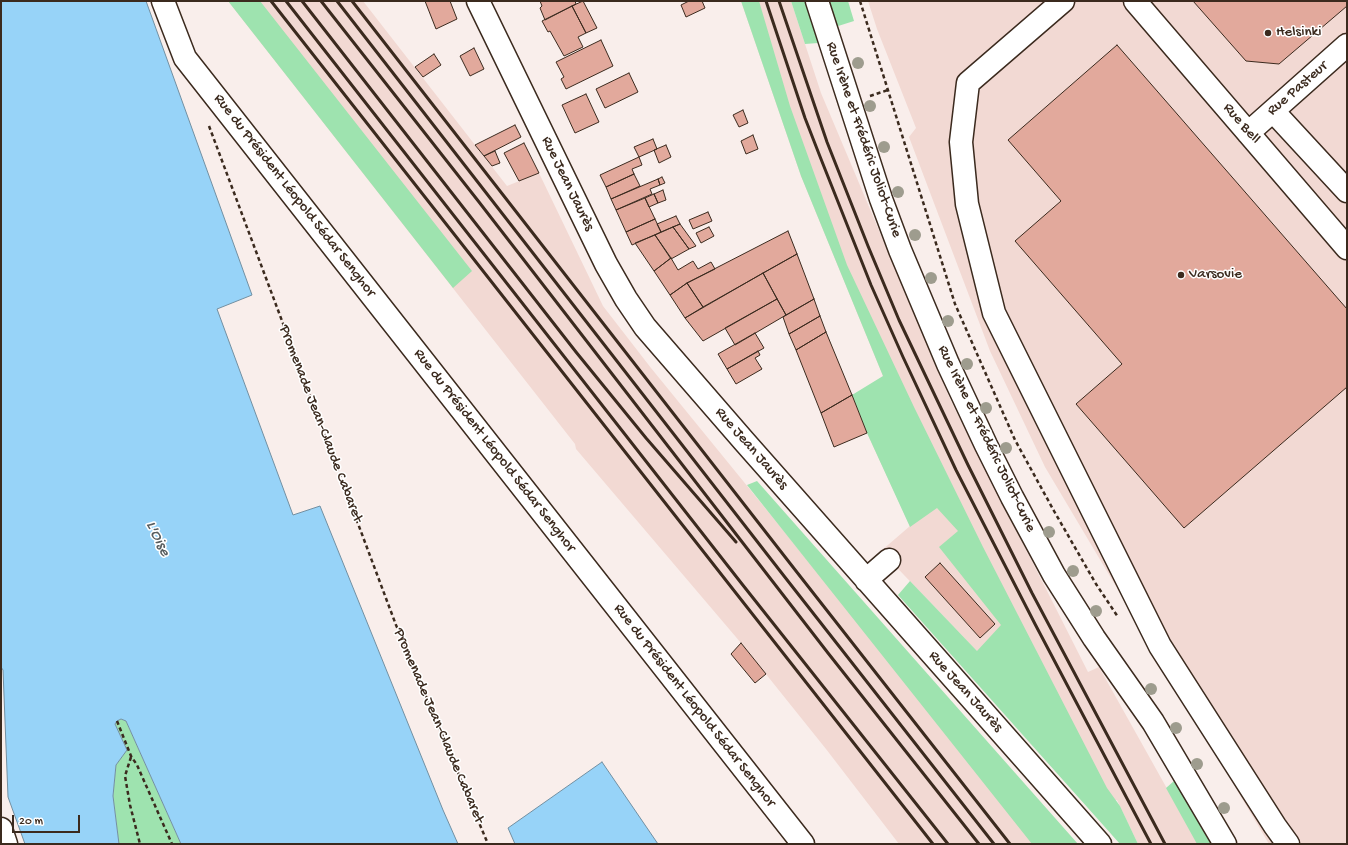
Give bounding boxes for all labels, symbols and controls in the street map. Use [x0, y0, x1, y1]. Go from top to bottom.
place label: Helsinki [1276, 24, 1321, 42]
marker: Helsinki [1263, 28, 1273, 38]
street label: Rue Irène et Frédéric Joliot-Curie [821, 40, 905, 240]
street label: Rue Pasteur [1264, 58, 1332, 120]
street label: Rue du Président Léopold Sédar Senghor [209, 91, 379, 301]
street label: Rue Bell [1218, 100, 1264, 148]
street label: Rue Jean Jaurès [536, 134, 598, 234]
place label: Varsovie [1189, 266, 1242, 284]
marker: Varsovie [1176, 270, 1186, 280]
street label: Promenade Jean-Claude Cabaret [274, 323, 366, 525]
street label: Rue Irène et Frédéric Joliot-Curie [933, 343, 1039, 535]
street label: Rue du Président Léopold Sédar Senghor [409, 346, 579, 556]
street label: Rue Jean Jaurès [710, 404, 792, 494]
water label: L'Oise [140, 518, 174, 560]
street label: Rue du Président Léopold Sédar Senghor [609, 601, 779, 811]
street label: Promenade Jean-Claude Cabaret [389, 626, 487, 826]
street label: Rue Jean Jaurès [924, 648, 1006, 736]
scale bar [14, 807, 82, 833]
text: 20 m [19, 815, 43, 829]

